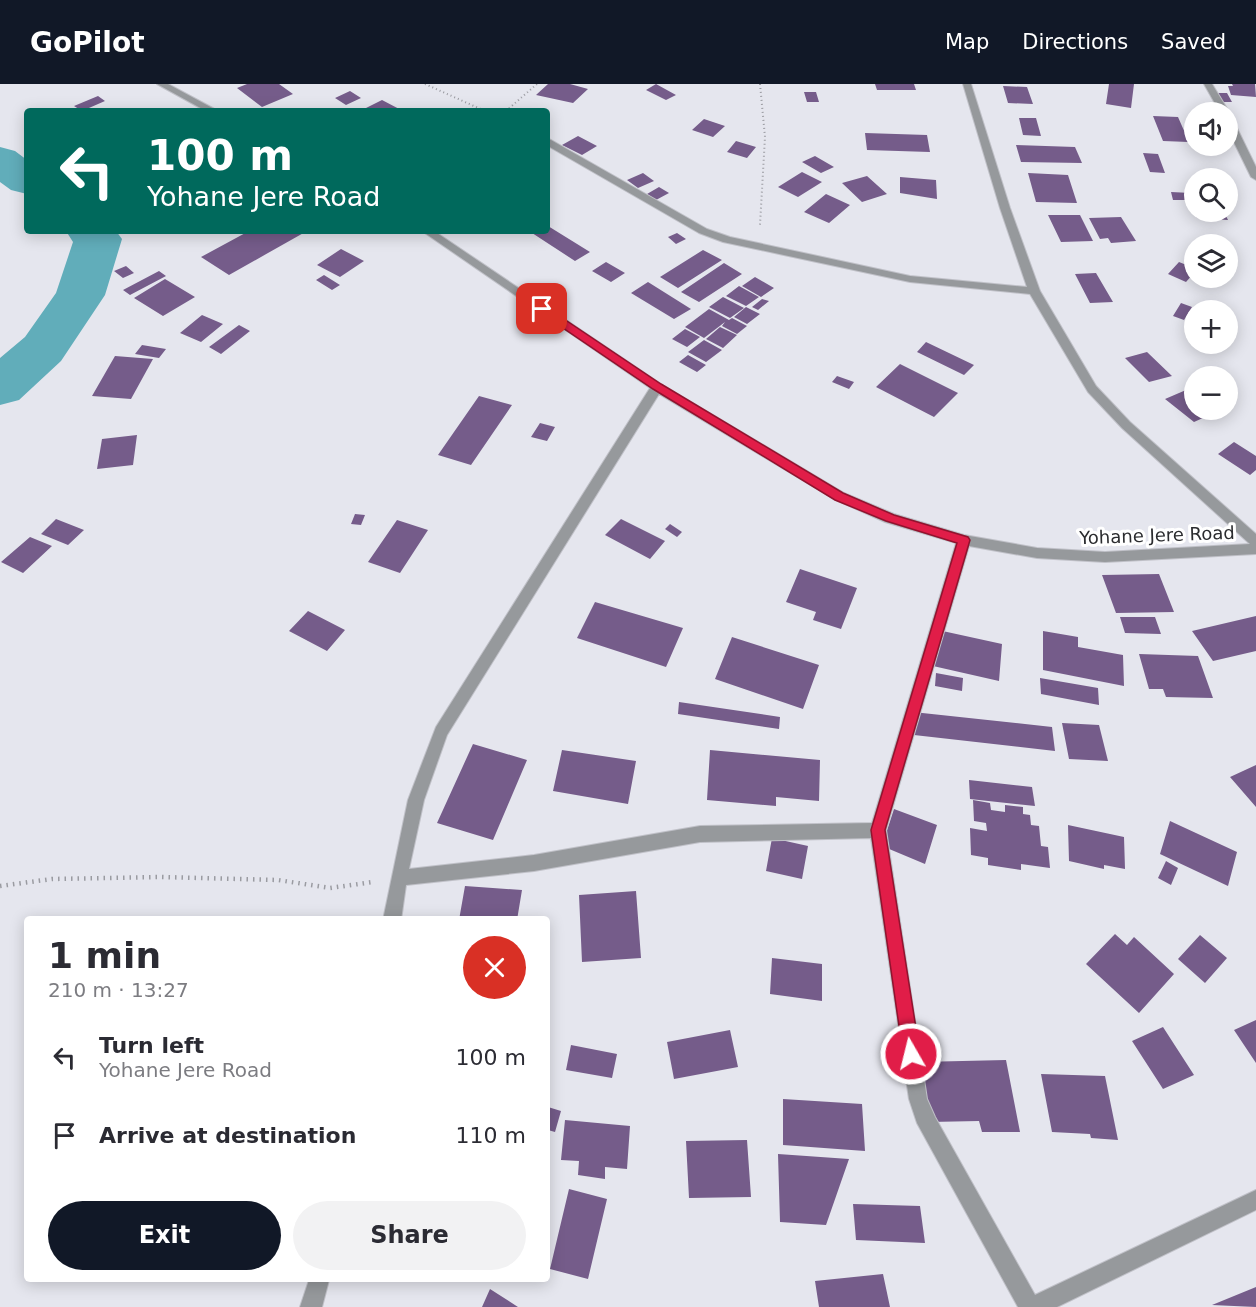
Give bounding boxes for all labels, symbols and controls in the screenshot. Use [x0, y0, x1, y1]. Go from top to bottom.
text: GoPilot [30, 26, 145, 59]
text: Map [945, 30, 989, 54]
text: Directions [1022, 30, 1128, 54]
text: Saved [1161, 30, 1226, 54]
map controls [1184, 102, 1238, 420]
button: sound [1184, 102, 1238, 156]
text: 100 m [147, 131, 293, 180]
icon: left [48, 132, 126, 210]
button: search [1184, 168, 1238, 222]
text: Yohane Jere Road [147, 181, 380, 212]
button: layers [1184, 234, 1238, 288]
pin [516, 283, 567, 334]
icon: arrive [525, 292, 558, 325]
button: + [1184, 300, 1238, 354]
button: − [1184, 366, 1238, 420]
street label: Yohane Jere Road [1078, 522, 1235, 548]
text: 1 min [48, 935, 161, 976]
button: close [463, 936, 526, 999]
text: 210 m · 13:27 [48, 978, 189, 1002]
position arrow [879, 1022, 943, 1086]
text: Turn left [99, 1033, 204, 1058]
icon: left [48, 1041, 81, 1074]
text: 100 m [456, 1045, 526, 1070]
text: Yohane Jere Road [99, 1058, 272, 1082]
icon: arrive [48, 1119, 81, 1152]
text: Arrive at destination [99, 1123, 356, 1148]
text: 110 m [456, 1123, 526, 1148]
button: Exit [48, 1201, 281, 1270]
button: Share [293, 1201, 526, 1270]

